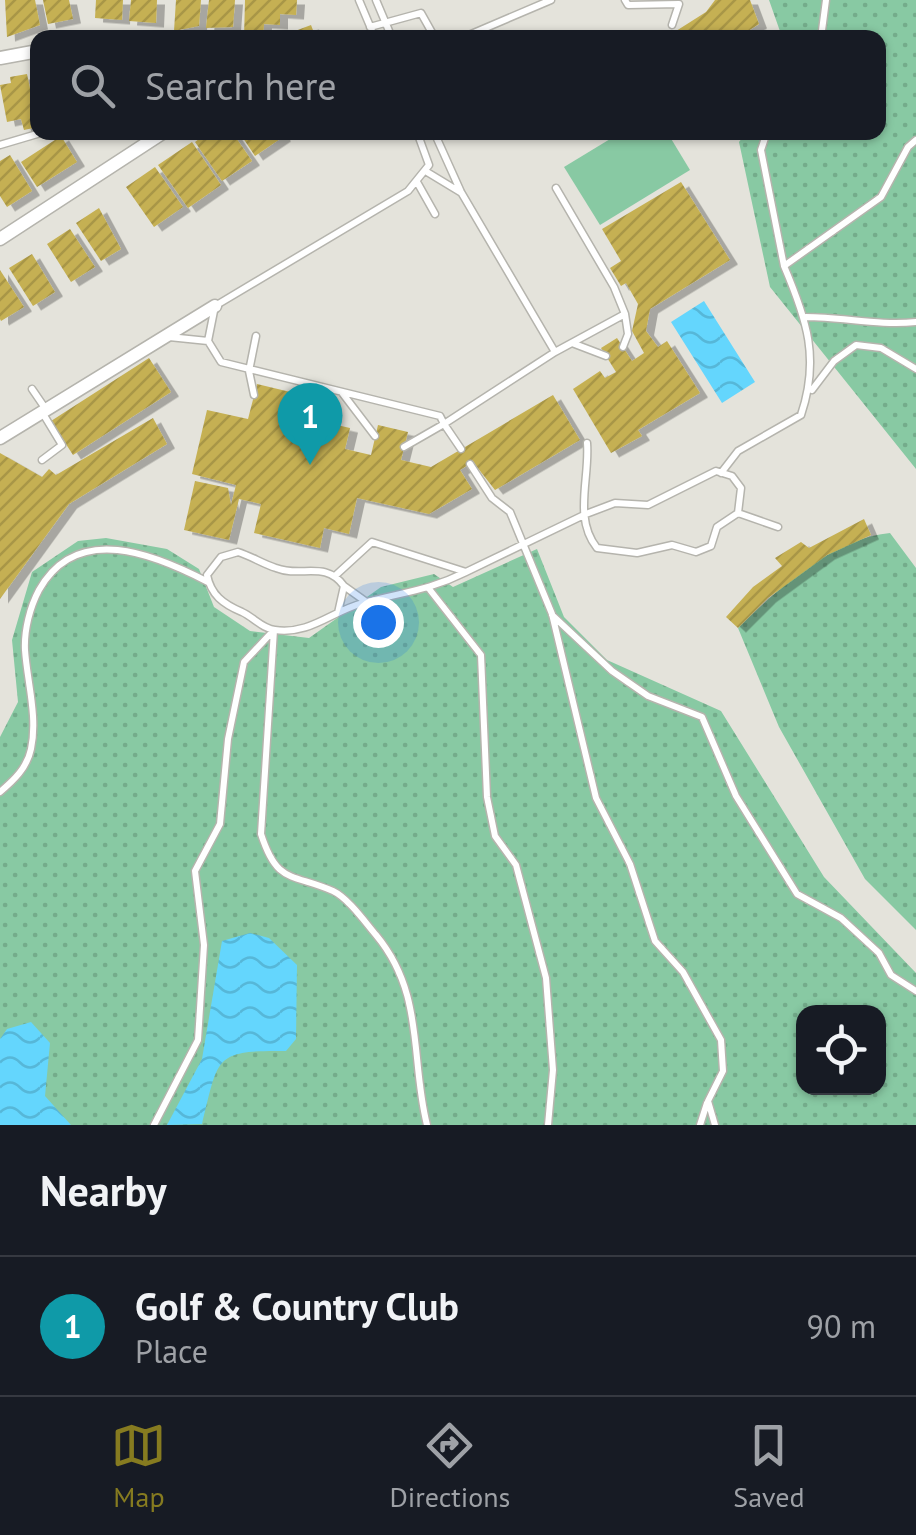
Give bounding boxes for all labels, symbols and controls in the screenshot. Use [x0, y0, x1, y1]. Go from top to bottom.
search box [30, 30, 886, 140]
icon: search [65, 58, 120, 113]
text: Search here [145, 61, 337, 110]
pin: 1 [278, 382, 342, 465]
your location [353, 597, 404, 648]
map controls [796, 1005, 886, 1095]
button: locate [796, 1005, 886, 1095]
text: Nearby [40, 1163, 167, 1218]
text: Golf & Country Club [135, 1281, 459, 1330]
text: 1 [63, 1305, 82, 1347]
text: 90 m [807, 1305, 876, 1347]
text: Place [135, 1330, 208, 1372]
tab: Map [111, 1418, 166, 1515]
tab: Directions [389, 1418, 510, 1515]
tab: Saved [733, 1418, 805, 1515]

